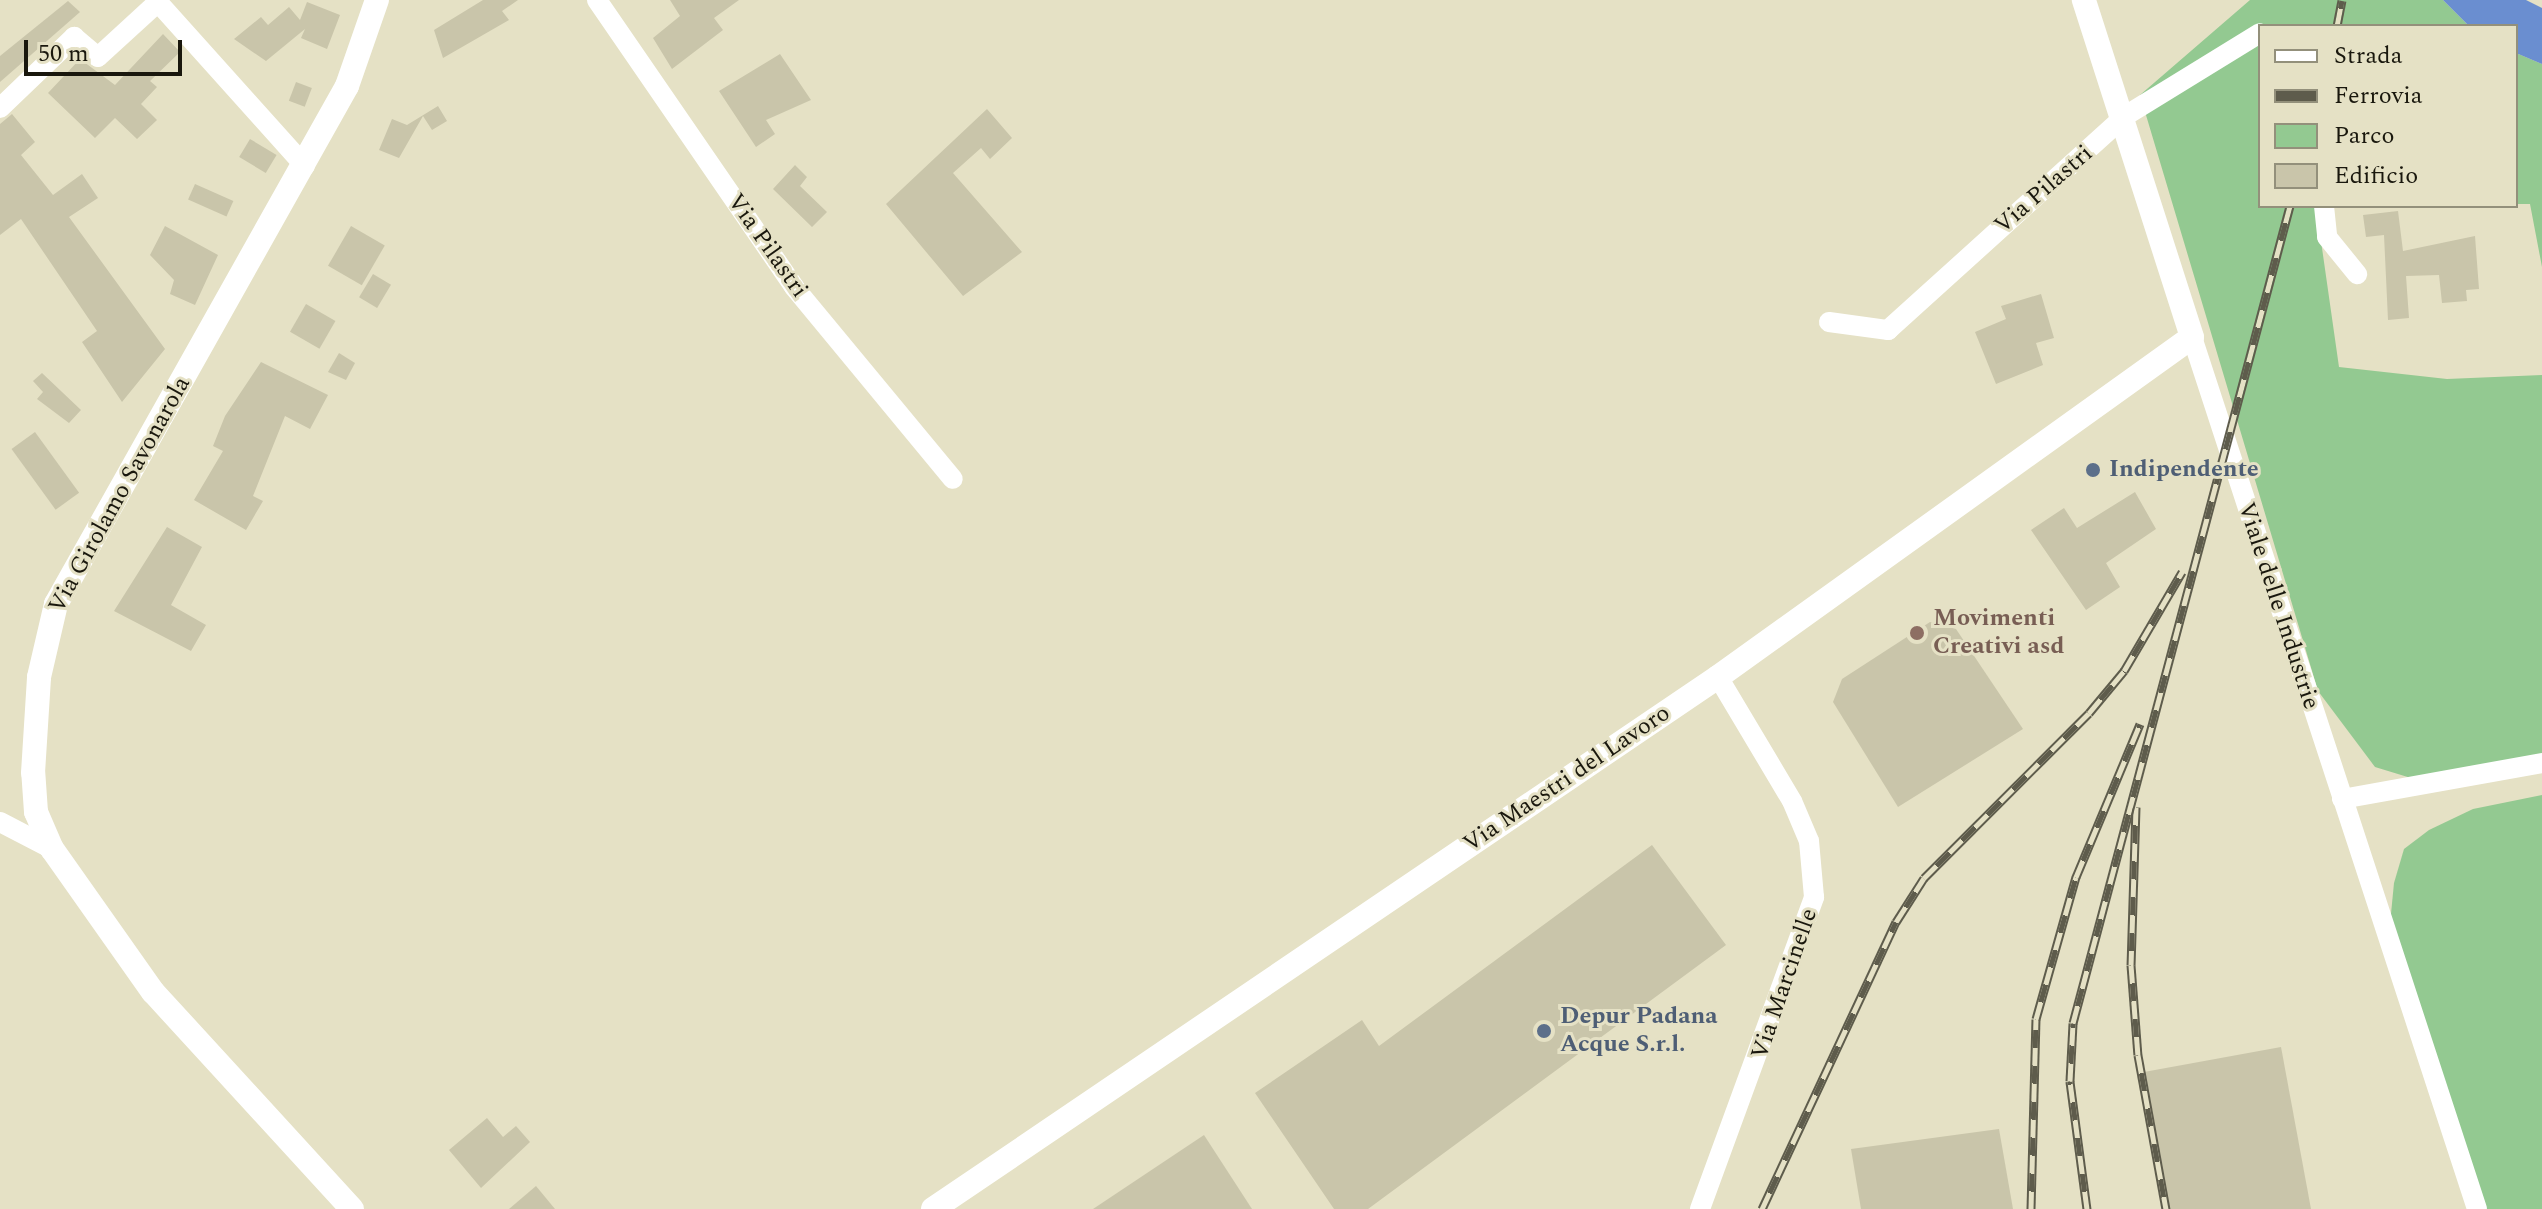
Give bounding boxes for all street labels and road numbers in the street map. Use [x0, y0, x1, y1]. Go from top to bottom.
street label: Via Pilastri [1989, 140, 2099, 240]
street label: Via Pilastri [721, 188, 813, 304]
street label: Via Girolamo Savonarola [43, 372, 197, 618]
street label: Viale delle Industrie [2231, 499, 2325, 713]
street label: Via Maestri del Lavoro [1458, 699, 1676, 859]
street label: Via Marcinelle [1746, 905, 1824, 1063]

